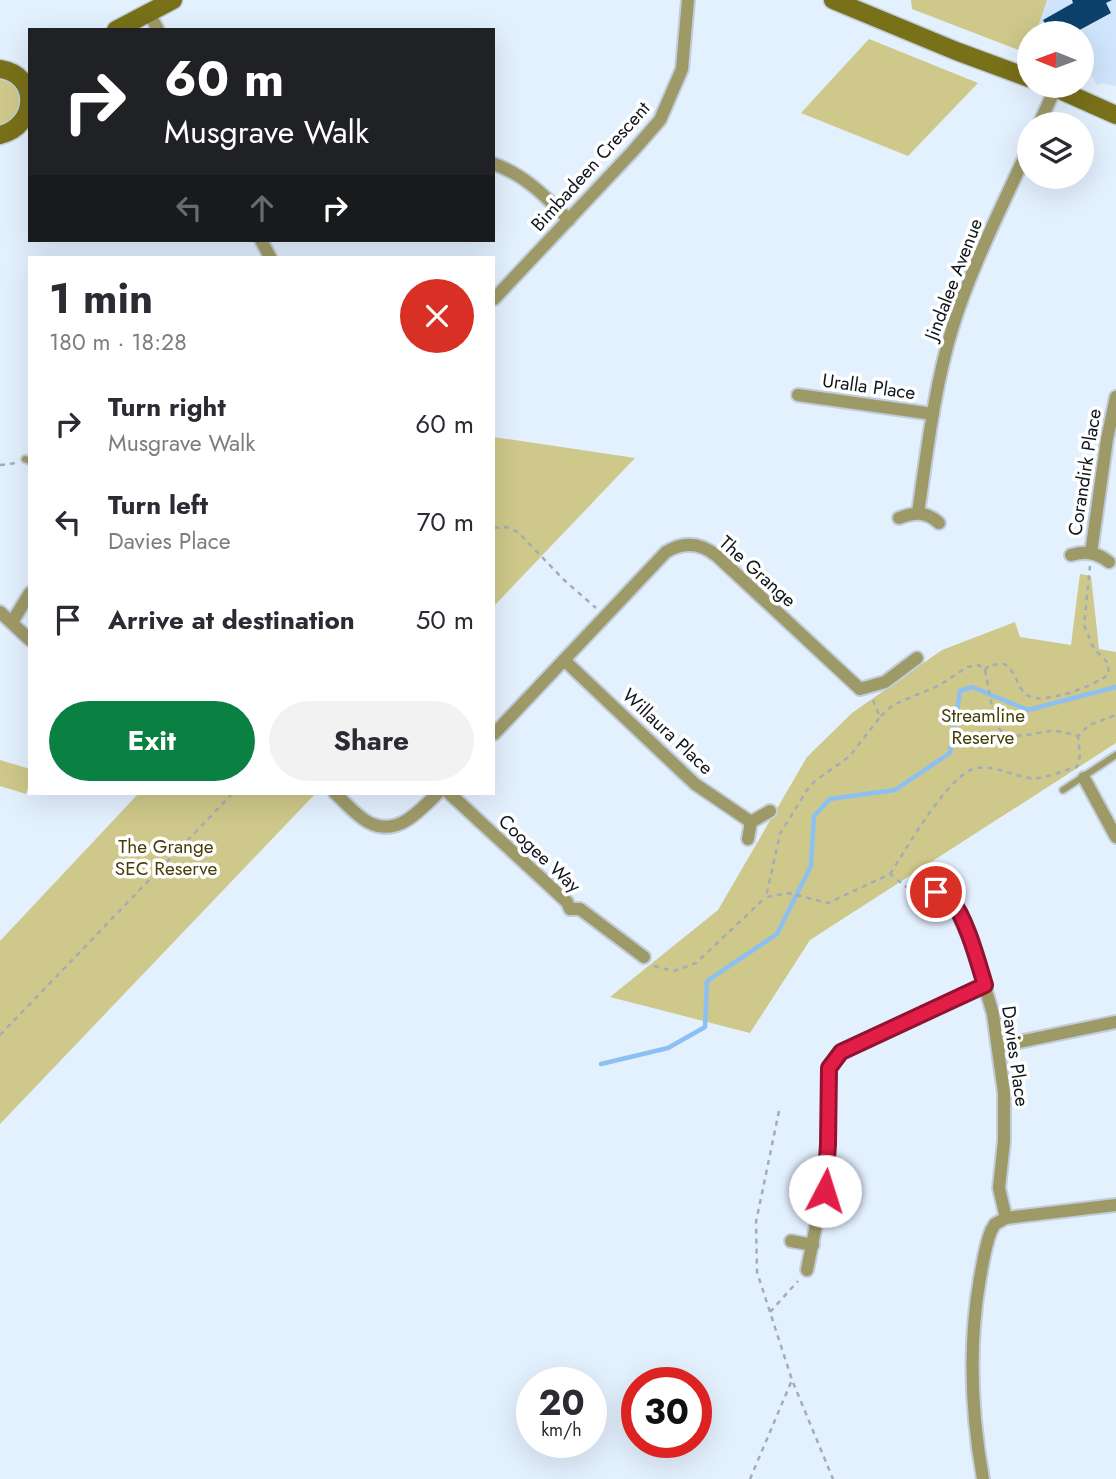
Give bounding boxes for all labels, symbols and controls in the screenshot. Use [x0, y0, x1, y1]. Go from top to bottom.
north arrow [1017, 21, 1094, 98]
map controls [1017, 21, 1094, 189]
text: 60 m [164, 44, 284, 114]
icon: right [49, 56, 140, 147]
street label: Bimbadeen Crescent [525, 95, 656, 237]
text: Musgrave Walk [164, 109, 369, 155]
button: layers [1017, 112, 1094, 189]
icon: left [170, 189, 208, 227]
icon: ahead [243, 189, 281, 227]
icon: right [316, 189, 354, 227]
street label: Jindalee Avenue [917, 214, 989, 347]
text: 1 min [49, 268, 153, 329]
button: close [400, 279, 474, 353]
text: 180 m · 18:28 [49, 325, 187, 359]
street label: Uralla Place [821, 367, 918, 406]
text: Turn right [108, 388, 226, 426]
icon: right [49, 405, 87, 443]
text: 60 m [415, 405, 474, 443]
street label: Corandirk Place [1061, 406, 1108, 537]
text: Musgrave Walk [108, 426, 255, 460]
text: Turn left [108, 486, 208, 524]
icon: left [49, 503, 87, 541]
text: 70 m [417, 503, 474, 541]
text: Davies Place [108, 524, 231, 558]
street label: The Grange [713, 529, 802, 613]
icon: arrive [49, 601, 87, 639]
text: Arrive at destination [108, 601, 355, 639]
text: 50 m [416, 601, 474, 639]
street label: Willaura Place [616, 682, 719, 781]
button: Exit [49, 701, 255, 781]
button: Share [269, 701, 474, 781]
park label: Streamline Reserve [941, 702, 1025, 751]
street label: Coogee Way [492, 808, 587, 899]
park label: The Grange SEC Reserve [115, 833, 217, 882]
pin [906, 862, 966, 922]
icon: arrive [917, 873, 955, 911]
street label: Davies Place [995, 1004, 1036, 1108]
position arrow [788, 1154, 862, 1228]
speed limit sign: 30 [621, 1367, 712, 1458]
text: 20 [538, 1378, 585, 1428]
text: km/h [541, 1417, 582, 1443]

